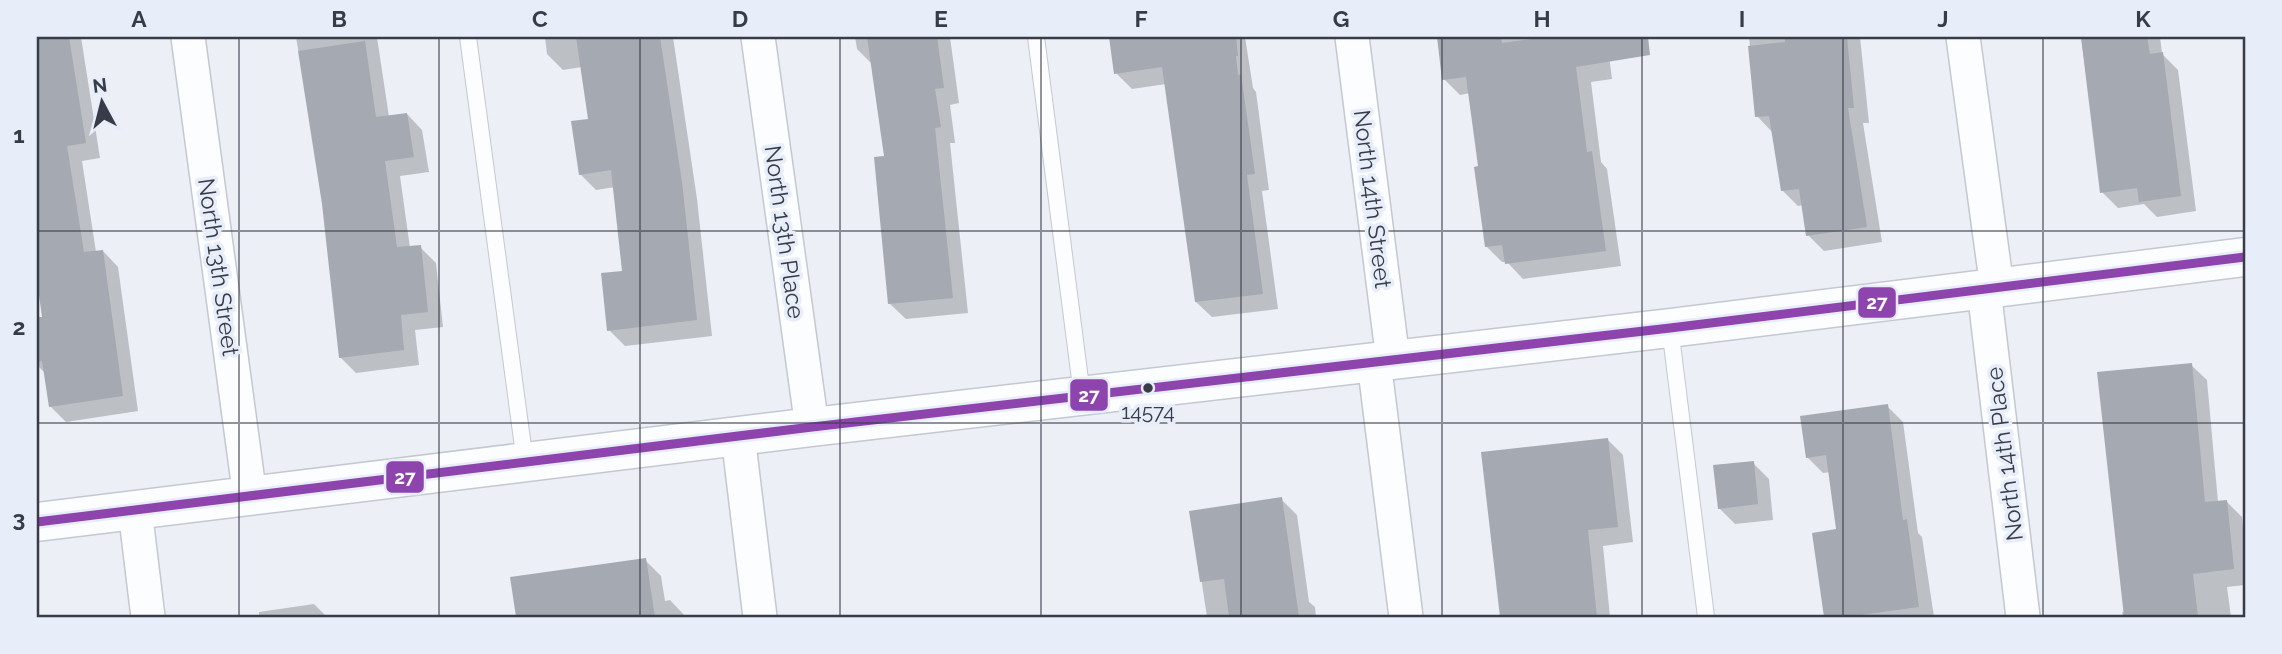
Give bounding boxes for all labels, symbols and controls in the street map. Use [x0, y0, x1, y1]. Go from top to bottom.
text: A [131, 5, 147, 32]
text: B [331, 5, 347, 32]
text: C [532, 5, 548, 32]
text: D [732, 5, 748, 32]
text: E [934, 5, 948, 32]
text: F [1134, 5, 1148, 32]
text: G [1333, 5, 1349, 32]
text: H [1533, 5, 1551, 32]
text: I [1739, 5, 1745, 32]
text: J [1937, 5, 1949, 32]
text: K [2135, 5, 2151, 32]
north arrow [66, 66, 136, 136]
text: N [91, 73, 108, 97]
street label: North 14th Street [1349, 108, 1397, 290]
text: 1 [13, 121, 25, 148]
street label: North 13th Place [759, 144, 811, 320]
street label: North 13th Street [193, 176, 245, 358]
line badge: 27 [1857, 286, 1897, 319]
text: 27 [1866, 291, 1888, 313]
text: 2 [13, 313, 25, 340]
street label: North 14th Place [1980, 366, 2028, 542]
line badge: 27 [1069, 378, 1109, 412]
marker: 14574 [1141, 381, 1155, 395]
text: 27 [1078, 384, 1100, 406]
place label: 14574 [1121, 399, 1175, 424]
line badge: 27 [385, 460, 425, 494]
text: 27 [394, 466, 416, 488]
text: 3 [13, 505, 25, 532]

